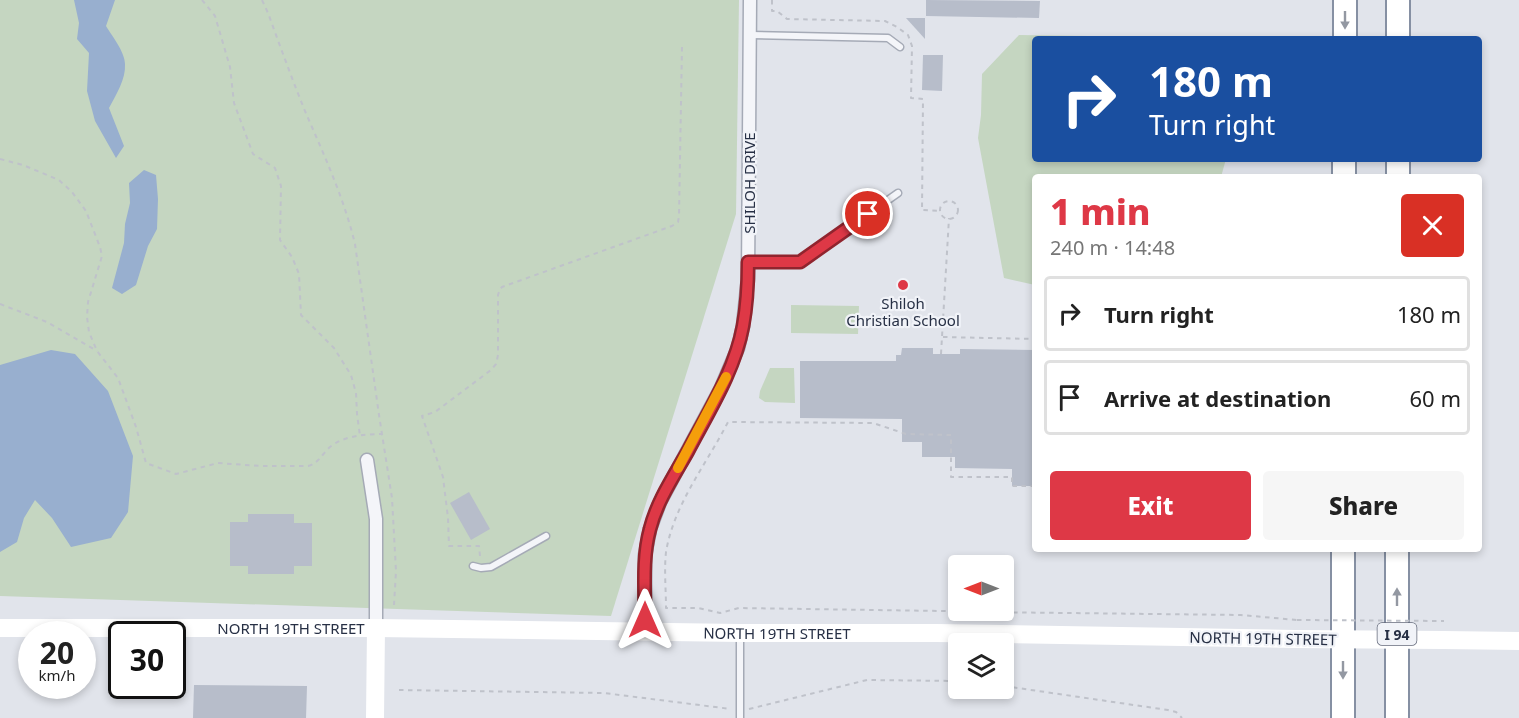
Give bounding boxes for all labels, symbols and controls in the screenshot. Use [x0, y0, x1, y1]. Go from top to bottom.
one-way arrow [1340, 10, 1350, 29]
text: 180 m [1149, 52, 1273, 109]
icon: right [1050, 60, 1128, 138]
text: Turn right [1149, 106, 1275, 143]
street label: SHILOH DRIVE [739, 132, 759, 234]
text: 1 min [1050, 187, 1151, 236]
pin [842, 188, 893, 239]
button: close [1401, 194, 1464, 257]
icon: arrive [851, 197, 884, 230]
text: 240 m · 14:48 [1050, 234, 1175, 261]
marker: Shiloh Christian School [896, 278, 910, 292]
place label: Shiloh Christian School [846, 293, 960, 330]
icon: right [1053, 297, 1086, 330]
text: Turn right [1104, 299, 1214, 329]
text: 180 m [1397, 299, 1461, 329]
icon: arrive [1053, 381, 1086, 414]
text: Arrive at destination [1104, 383, 1331, 413]
text: 60 m [1410, 383, 1461, 413]
button: Exit [1050, 471, 1251, 540]
button: Share [1263, 471, 1464, 540]
north arrow [948, 555, 1014, 621]
map controls [948, 555, 1014, 699]
one-way arrow [1392, 587, 1402, 606]
position arrow [613, 588, 677, 652]
street label: NORTH 19TH STREET [217, 618, 365, 638]
speed limit sign: 30 [108, 621, 186, 699]
street label: NORTH 19TH STREET [703, 622, 851, 643]
road number: I 94 [1378, 623, 1416, 645]
street label: NORTH 19TH STREET [1189, 627, 1337, 649]
text: 20 [40, 632, 74, 673]
button: layers [948, 633, 1014, 699]
one-way arrow [1338, 661, 1348, 680]
text: km/h [39, 665, 75, 685]

